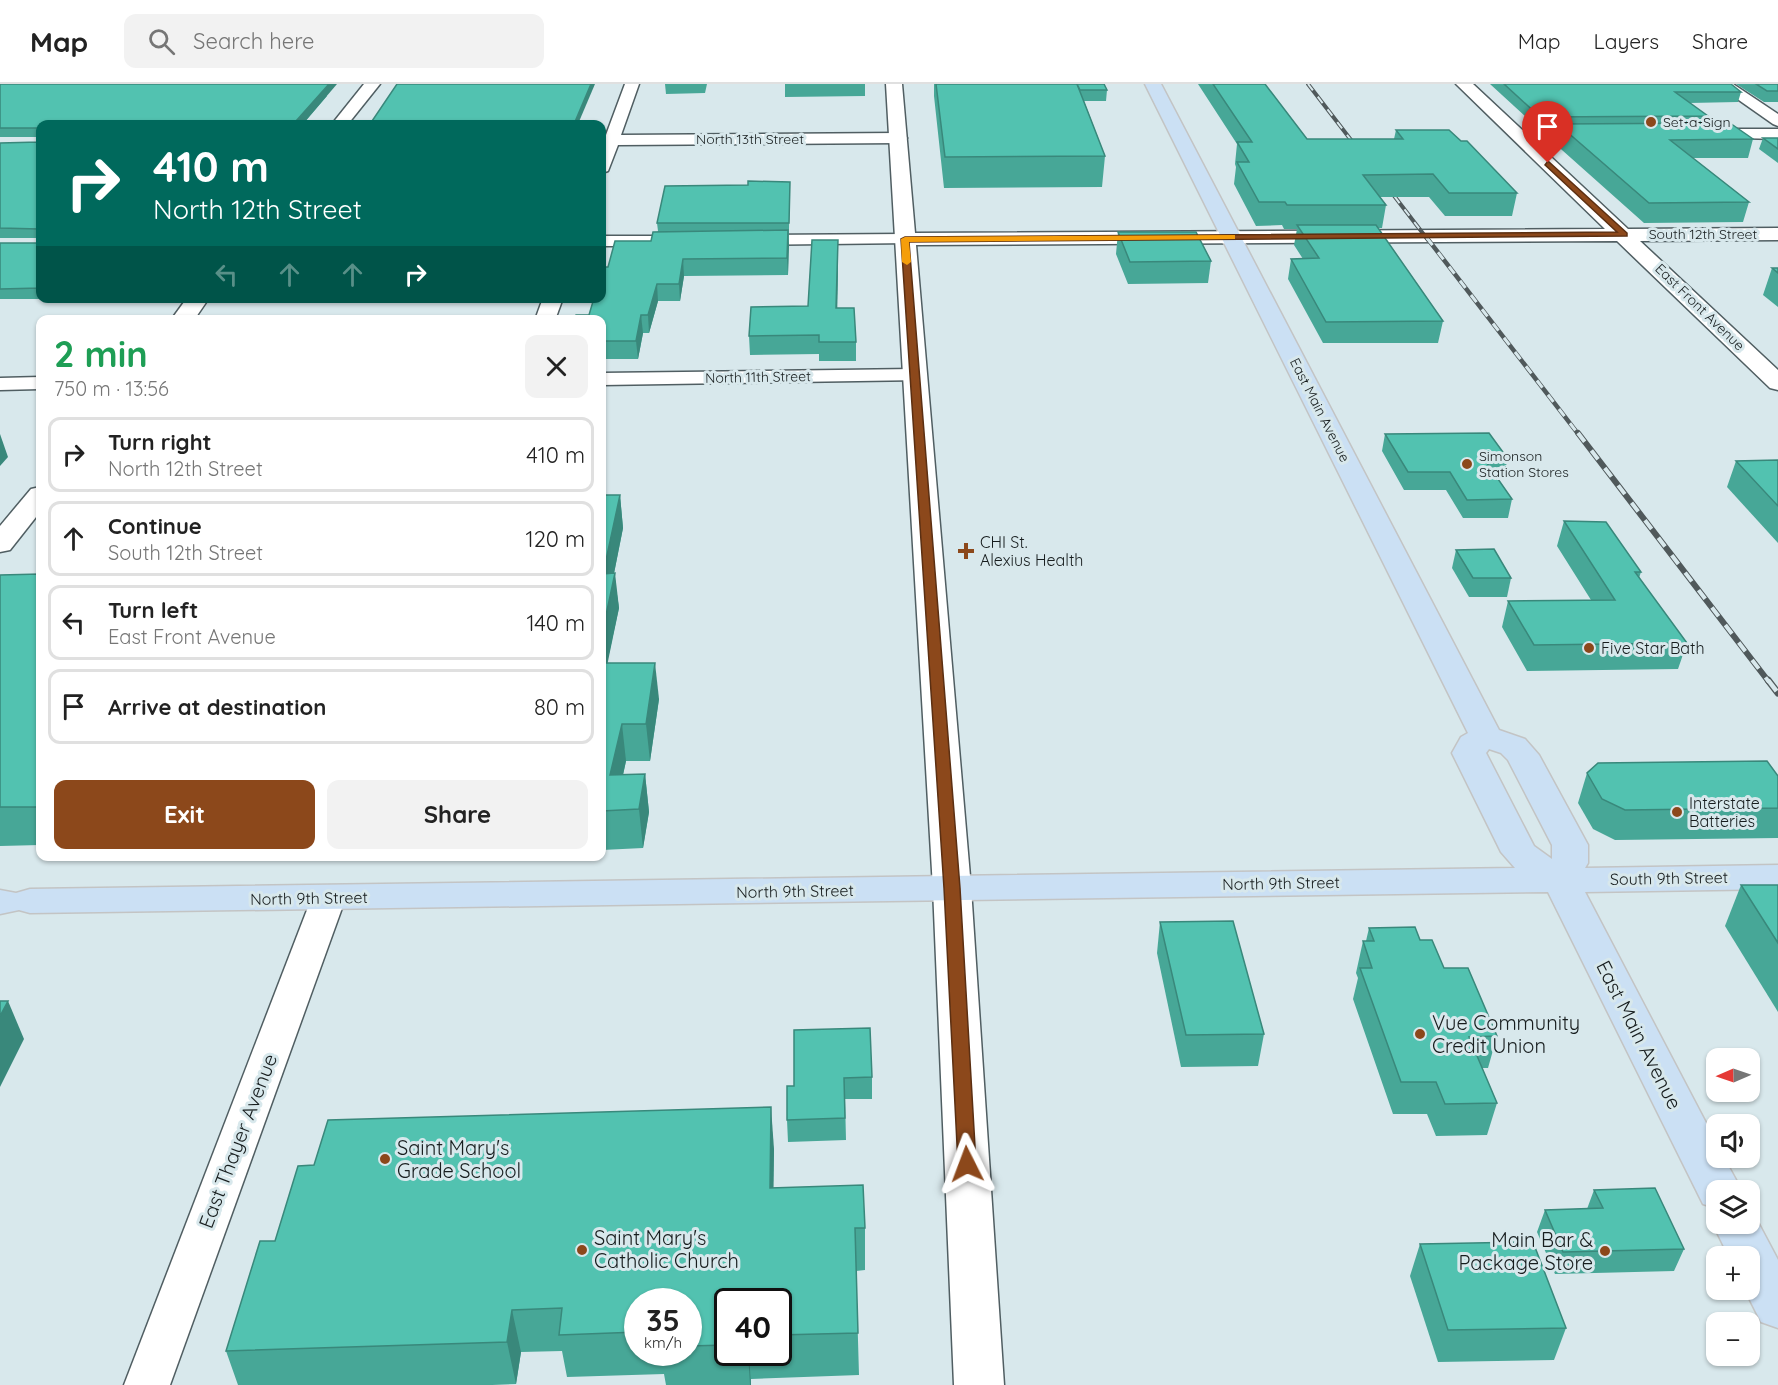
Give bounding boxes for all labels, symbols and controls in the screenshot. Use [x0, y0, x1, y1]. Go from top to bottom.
search box [124, 14, 544, 68]
text: Map [30, 24, 88, 59]
icon: search [145, 25, 178, 58]
text: Search here [193, 27, 315, 55]
text: Map [1518, 28, 1561, 54]
text: Layers [1594, 28, 1659, 54]
text: Share [1692, 28, 1748, 54]
pin [1522, 101, 1573, 163]
icon: arrive [1531, 110, 1564, 143]
place label: Set-a-Sign [1663, 113, 1731, 131]
marker: Set-a-Sign [1644, 115, 1658, 129]
street label: North 13th Street [696, 130, 804, 148]
text: 410 m [153, 140, 269, 193]
icon: right [54, 144, 132, 222]
text: North 12th Street [153, 192, 362, 226]
street label: South 12th Street [1649, 225, 1758, 243]
icon: left [210, 258, 243, 291]
icon: ahead [273, 258, 306, 291]
icon: ahead [336, 258, 369, 291]
icon: right [399, 258, 432, 291]
street label: East Front Avenue [1652, 260, 1749, 354]
text: 2 min [54, 331, 148, 376]
button: close [525, 335, 588, 398]
street label: East Main Avenue [1286, 355, 1354, 465]
street label: North 11th Street [705, 367, 811, 387]
text: 750 m · 13:56 [54, 376, 169, 401]
text: Turn right [108, 428, 212, 456]
icon: right [57, 438, 90, 471]
text: 410 m [526, 441, 585, 469]
place label: Simonson Station Stores [1479, 447, 1569, 481]
text: North 12th Street [108, 456, 263, 481]
marker: Simonson Station Stores [1460, 457, 1474, 471]
text: Continue [108, 512, 202, 540]
icon: ahead [57, 522, 90, 555]
text: 120 m [526, 525, 585, 553]
place label: CHI St. Alexius Health [980, 532, 1083, 570]
text: South 12th Street [108, 540, 263, 565]
marker: CHI St. Alexius Health [957, 542, 975, 560]
text: Turn left [108, 596, 198, 624]
icon: left [57, 606, 90, 639]
text: 140 m [526, 609, 585, 637]
text: East Front Avenue [108, 624, 276, 649]
place label: Five Star Bath [1601, 638, 1705, 658]
marker: Five Star Bath [1582, 641, 1596, 655]
icon: arrive [57, 690, 90, 723]
text: Arrive at destination [108, 693, 326, 721]
text: 80 m [534, 693, 585, 721]
button: Exit [54, 780, 315, 849]
button: Share [327, 780, 588, 849]
place label: Interstate Batteries [1689, 793, 1760, 831]
marker: Interstate Batteries [1670, 805, 1684, 819]
street label: South 9th Street [1610, 867, 1728, 889]
street label: North 9th Street [1222, 872, 1340, 894]
street label: North 9th Street [736, 880, 854, 902]
street label: North 9th Street [250, 887, 368, 909]
street label: East Main Avenue [1591, 956, 1688, 1113]
place label: Vue Community Credit Union [1432, 1010, 1580, 1058]
marker: Vue Community Credit Union [1413, 1027, 1427, 1041]
north arrow [1706, 1048, 1760, 1102]
map controls [1706, 1048, 1760, 1366]
street label: East Thayer Avenue [193, 1050, 282, 1232]
button: sound [1706, 1114, 1760, 1168]
position arrow [935, 1132, 999, 1196]
place label: Saint Mary's Grade School [397, 1135, 521, 1183]
marker: Saint Mary's Grade School [378, 1152, 392, 1166]
button: layers [1706, 1180, 1760, 1234]
place label: Saint Mary's Catholic Church [594, 1225, 739, 1273]
place label: Main Bar & Package Store [1459, 1227, 1593, 1275]
marker: Saint Mary's Catholic Church [575, 1243, 589, 1257]
marker: Main Bar & Package Store [1598, 1244, 1612, 1258]
button: + [1706, 1246, 1760, 1300]
speed limit sign: 40 [714, 1288, 792, 1366]
text: 35 [646, 1301, 680, 1339]
button: − [1706, 1312, 1760, 1366]
text: km/h [644, 1333, 682, 1352]

